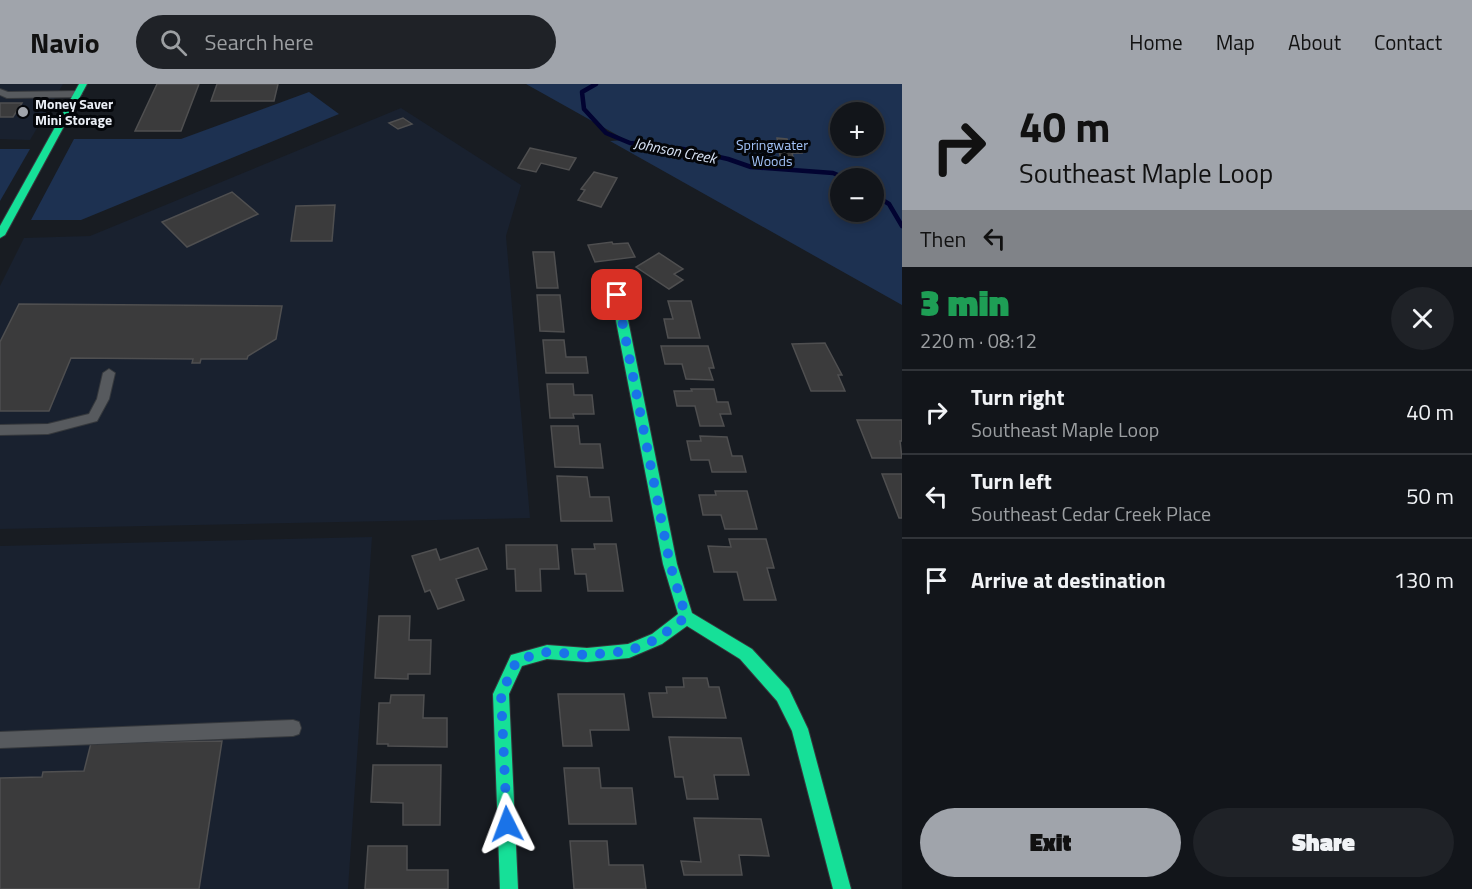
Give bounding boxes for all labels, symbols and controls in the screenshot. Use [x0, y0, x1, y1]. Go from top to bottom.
search box [136, 15, 556, 69]
text: Navio [30, 21, 100, 64]
text: Search here [205, 25, 314, 59]
icon: search [157, 26, 190, 59]
text: Home [1129, 26, 1183, 58]
text: Map [1216, 26, 1255, 58]
text: About [1288, 26, 1341, 58]
text: Contact [1374, 26, 1442, 58]
place label: Money Saver Mini Storage [35, 93, 113, 130]
text: 40 m [1019, 94, 1111, 158]
map controls [830, 102, 884, 222]
button: + [830, 102, 884, 156]
marker: Money Saver Mini Storage [16, 105, 30, 119]
icon: right [920, 108, 998, 186]
water label: Johnson Creek [632, 131, 721, 170]
park label: Springwater Woods [736, 134, 808, 171]
text: Southeast Maple Loop [1019, 152, 1273, 193]
button: − [830, 168, 884, 222]
text: Then [920, 222, 966, 256]
icon: left [978, 222, 1011, 255]
pin [591, 269, 642, 320]
text: 3 min [920, 275, 1009, 330]
icon: arrive [600, 278, 633, 311]
button: close [1391, 287, 1454, 350]
text: 220 m · 08:12 [920, 325, 1037, 356]
text: Turn right [971, 380, 1065, 414]
text: 40 m [1406, 395, 1454, 429]
icon: right [920, 396, 953, 429]
text: Southeast Maple Loop [971, 414, 1159, 445]
text: Turn left [971, 464, 1052, 498]
text: 50 m [1406, 479, 1454, 513]
icon: left [920, 480, 953, 513]
text: Southeast Cedar Creek Place [971, 498, 1211, 529]
text: Arrive at destination [971, 563, 1166, 597]
text: 130 m [1394, 563, 1454, 597]
icon: arrive [920, 564, 953, 597]
position arrow [475, 792, 539, 856]
button: Exit [920, 808, 1181, 877]
button: Share [1193, 808, 1454, 877]

